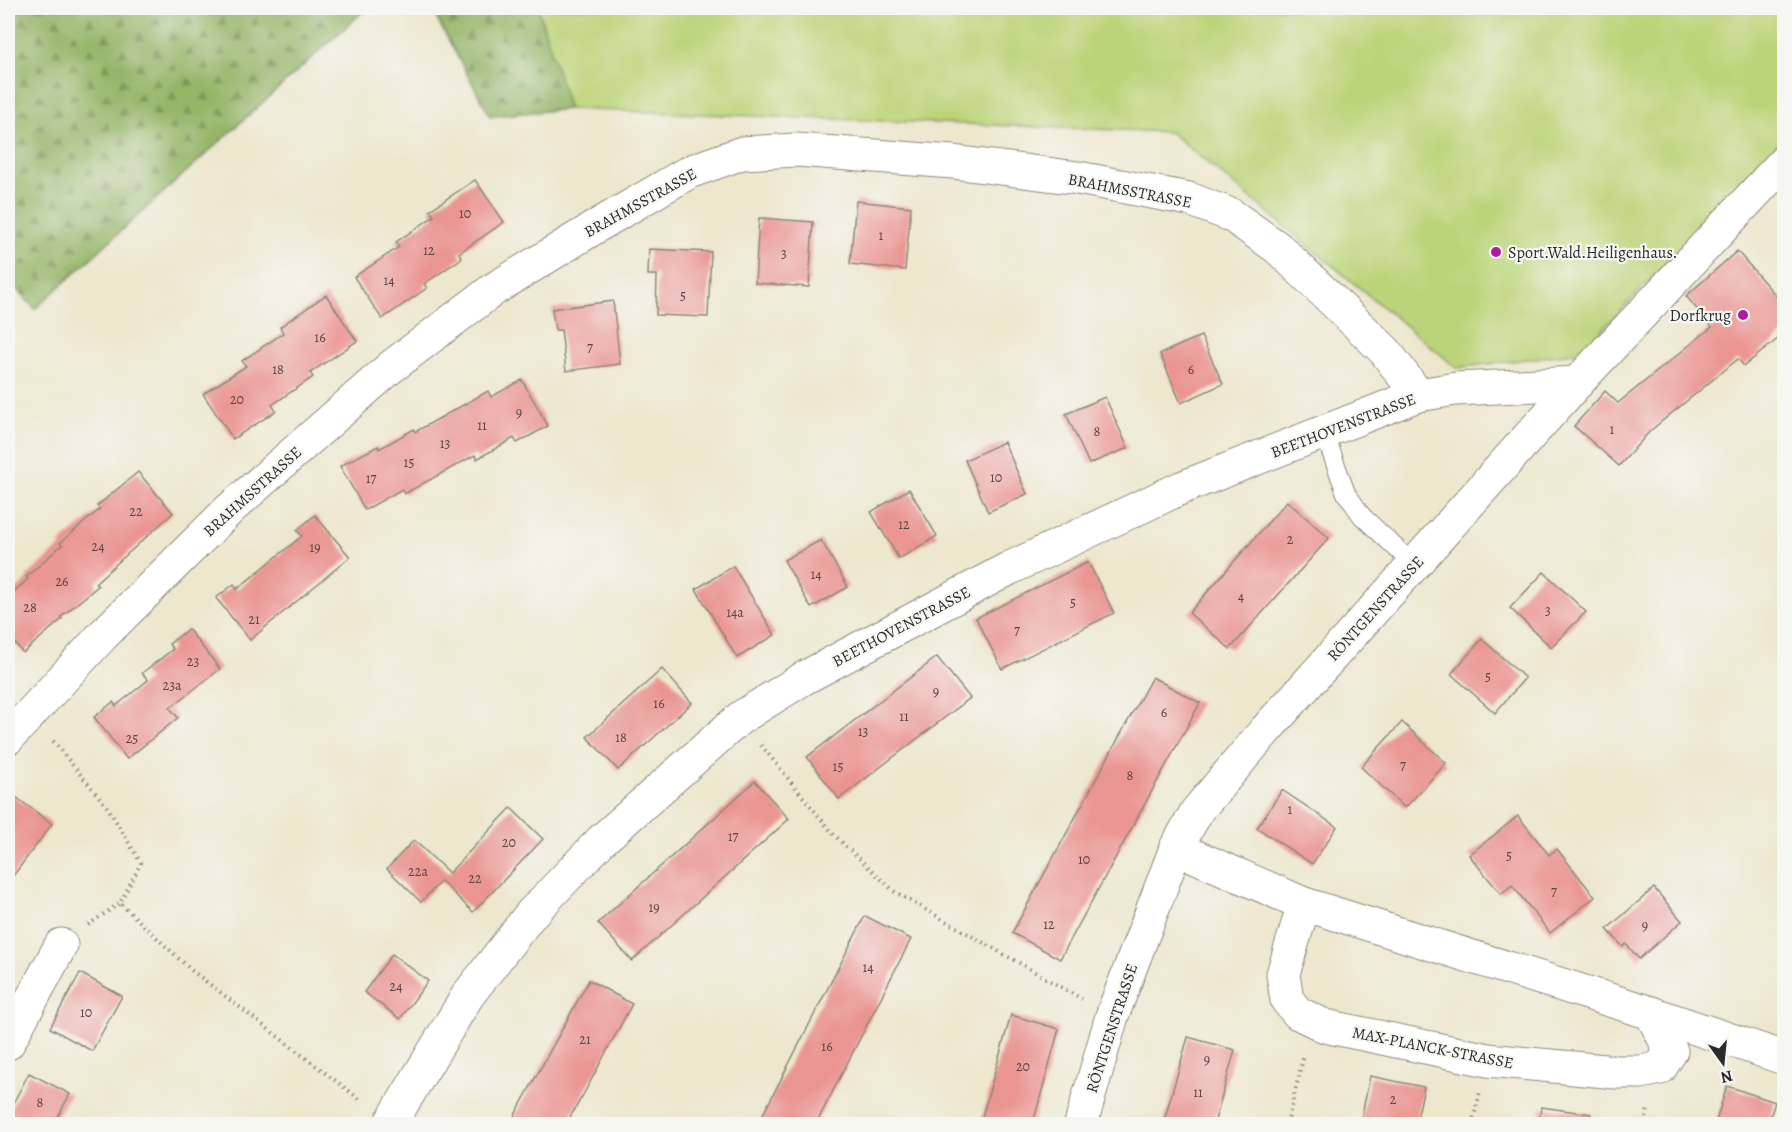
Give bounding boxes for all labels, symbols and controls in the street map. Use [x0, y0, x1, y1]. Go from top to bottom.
street label: BRAHMSSTRASSE [580, 163, 701, 243]
street label: BRAHMSSTRASSE [1066, 168, 1194, 214]
house number: 10 [459, 204, 471, 223]
house number: 1 [879, 226, 884, 245]
house number: 12 [423, 241, 435, 260]
place label: Sport.Wald.Heiligenhaus. [1508, 242, 1678, 264]
house number: 3 [781, 244, 787, 263]
marker: Sport.Wald.Heiligenhaus. [1489, 245, 1503, 259]
house number: 14 [383, 271, 395, 290]
house number: 5 [680, 286, 686, 305]
place label: Dorfkrug [1670, 305, 1731, 327]
marker: Dorfkrug [1736, 308, 1750, 322]
house number: 16 [314, 328, 326, 347]
house number: 7 [587, 338, 593, 357]
house number: 18 [272, 360, 284, 379]
house number: 6 [1188, 360, 1194, 379]
street label: BEETHOVENSTRASSE [1268, 388, 1419, 464]
house number: 20 [230, 390, 244, 409]
house number: 9 [516, 403, 522, 422]
house number: 11 [477, 416, 487, 435]
house number: 1 [1610, 420, 1615, 439]
house number: 8 [1094, 422, 1101, 441]
house number: 13 [440, 434, 450, 453]
street label: BRAHMSSTRASSE [199, 442, 307, 542]
house number: 15 [404, 453, 414, 472]
house number: 10 [990, 468, 1002, 487]
house number: 17 [366, 469, 376, 488]
house number: 22 [129, 502, 143, 521]
house number: 12 [898, 515, 910, 534]
house number: 2 [1287, 530, 1294, 549]
house number: 24 [92, 537, 105, 556]
house number: 19 [309, 538, 321, 557]
street label: RÖNTGENSTRASSE [1322, 551, 1429, 666]
house number: 14 [810, 565, 822, 584]
house number: 26 [55, 572, 69, 591]
street label: BEETHOVENSTRASSE [829, 581, 974, 673]
house number: 4 [1238, 587, 1244, 606]
house number: 5 [1070, 593, 1076, 612]
house number: 28 [23, 598, 37, 617]
house number: 3 [1545, 601, 1551, 620]
house number: 14a [726, 603, 744, 622]
house number: 21 [248, 610, 260, 629]
house number: 7 [1014, 621, 1020, 640]
house number: 23 [187, 652, 199, 671]
house number: 5 [1485, 667, 1491, 686]
house number: 23a [163, 676, 182, 695]
house number: 9 [933, 682, 939, 701]
house number: 16 [653, 694, 665, 713]
house number: 6 [1161, 703, 1167, 722]
house number: 11 [899, 707, 909, 726]
house number: 13 [858, 722, 868, 741]
house number: 18 [615, 728, 627, 747]
house number: 25 [126, 729, 138, 748]
house number: 7 [1400, 756, 1406, 775]
house number: 15 [833, 757, 843, 776]
house number: 8 [1127, 766, 1134, 785]
house number: 1 [1288, 800, 1293, 819]
house number: 17 [728, 827, 738, 846]
house number: 20 [502, 833, 516, 852]
house number: 5 [1506, 846, 1512, 865]
house number: 10 [1078, 850, 1090, 869]
house number: 22a [408, 862, 428, 881]
house number: 22 [468, 869, 482, 888]
house number: 7 [1551, 882, 1557, 901]
house number: 19 [648, 898, 660, 917]
house number: 12 [1043, 915, 1055, 934]
house number: 9 [1642, 916, 1648, 935]
house number: 14 [862, 958, 874, 977]
street label: RÖNTGENSTRASSE [1081, 961, 1143, 1096]
house number: 24 [390, 977, 403, 996]
house number: 10 [80, 1003, 92, 1022]
street label: MAX-PLANCK-STRASSE [1350, 1022, 1515, 1074]
house number: 21 [579, 1030, 591, 1049]
north arrow [1693, 1033, 1753, 1093]
house number: 16 [821, 1037, 833, 1056]
house number: 9 [1204, 1050, 1210, 1069]
house number: 20 [1016, 1057, 1030, 1076]
text: N [1718, 1064, 1735, 1089]
house number: 11 [1193, 1083, 1203, 1102]
house number: 2 [1390, 1090, 1397, 1109]
house number: 8 [37, 1093, 44, 1112]

